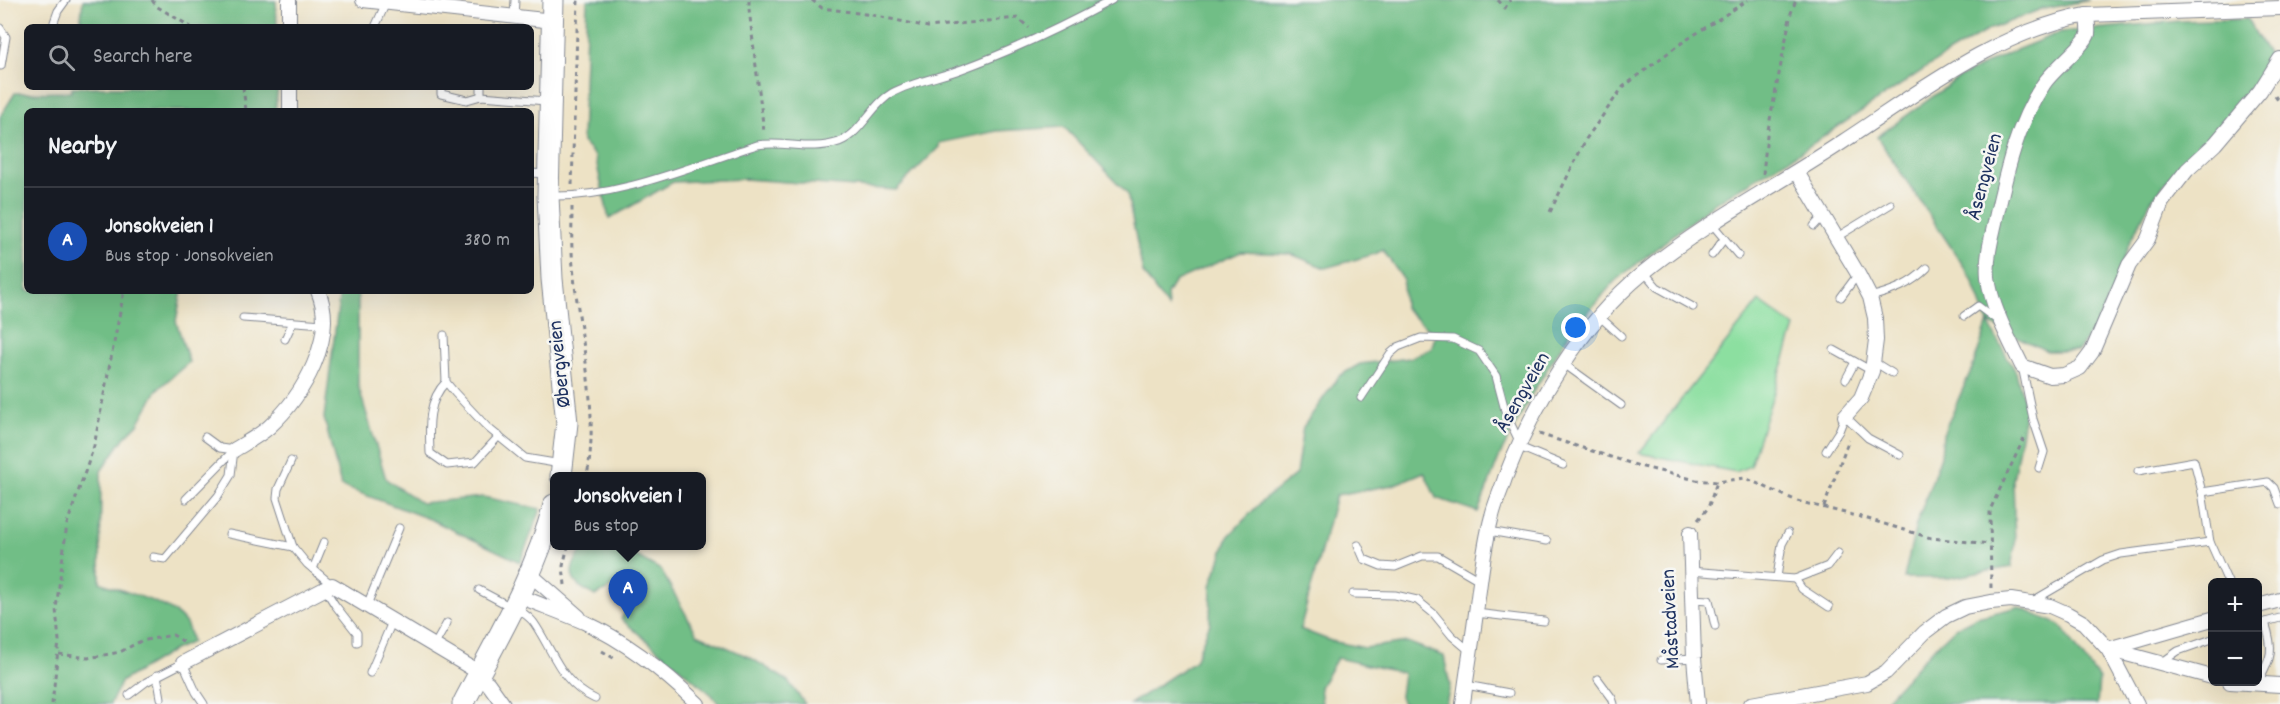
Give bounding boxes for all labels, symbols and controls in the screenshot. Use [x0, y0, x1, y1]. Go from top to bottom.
search box [24, 24, 534, 90]
icon: search [45, 41, 78, 74]
text: Search here [93, 42, 192, 73]
text: Nearby [48, 129, 116, 166]
street label: Åsengveien [1960, 130, 2012, 224]
text: Jonsokveien 1 [105, 212, 214, 243]
text: A [62, 227, 73, 255]
text: 380 m [464, 227, 510, 255]
text: Bus stop · Jonsokveien [105, 243, 274, 271]
your location [1561, 313, 1590, 342]
street label: Øbergveien [542, 319, 580, 409]
street label: Åsengveien [1489, 347, 1559, 439]
popup [550, 472, 706, 550]
text: Jonsokveien 1 [574, 482, 682, 513]
text: Bus stop [574, 513, 639, 541]
street label: Måstadveien [1654, 568, 1690, 670]
pin: A [608, 570, 648, 619]
map controls [2208, 578, 2262, 686]
button: + [2208, 578, 2262, 632]
button: − [2208, 632, 2262, 686]

